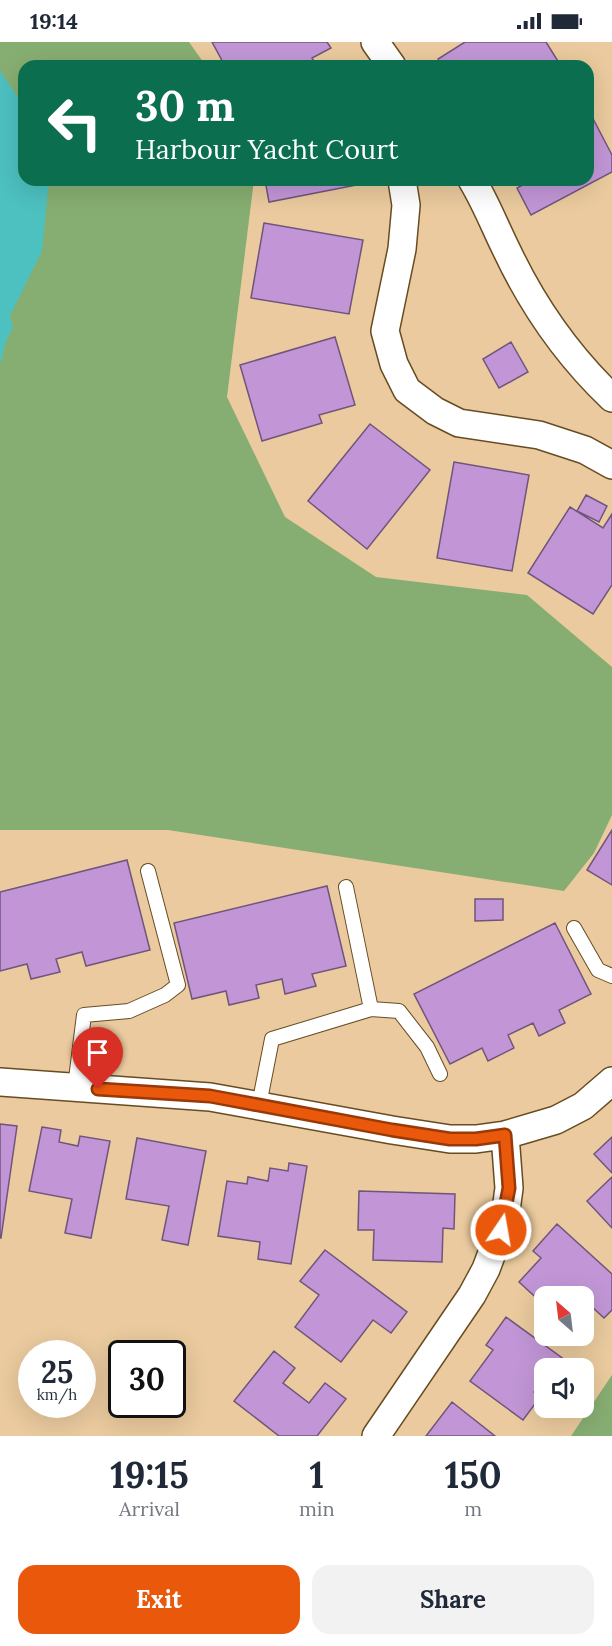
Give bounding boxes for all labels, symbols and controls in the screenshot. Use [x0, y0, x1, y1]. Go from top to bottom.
text: 19:14 [30, 7, 78, 35]
text: 30 m [135, 79, 235, 133]
icon: left [36, 84, 114, 162]
text: Harbour Yacht Court [135, 132, 398, 166]
pin [72, 1027, 123, 1089]
icon: arrive [81, 1036, 114, 1069]
position arrow [469, 1198, 533, 1262]
north arrow [534, 1286, 594, 1346]
map controls [534, 1286, 594, 1418]
speed limit sign: 30 [108, 1340, 186, 1418]
text: 25 [41, 1353, 73, 1391]
button: sound [534, 1358, 594, 1418]
text: km/h [37, 1385, 77, 1404]
text: 19:15 [110, 1452, 189, 1498]
text: 1 [309, 1452, 324, 1498]
text: 150 [445, 1452, 502, 1498]
text: Arrival [119, 1496, 180, 1521]
text: min [299, 1496, 335, 1521]
text: m [464, 1496, 482, 1521]
button: Exit [18, 1565, 300, 1634]
button: Share [312, 1565, 594, 1634]

